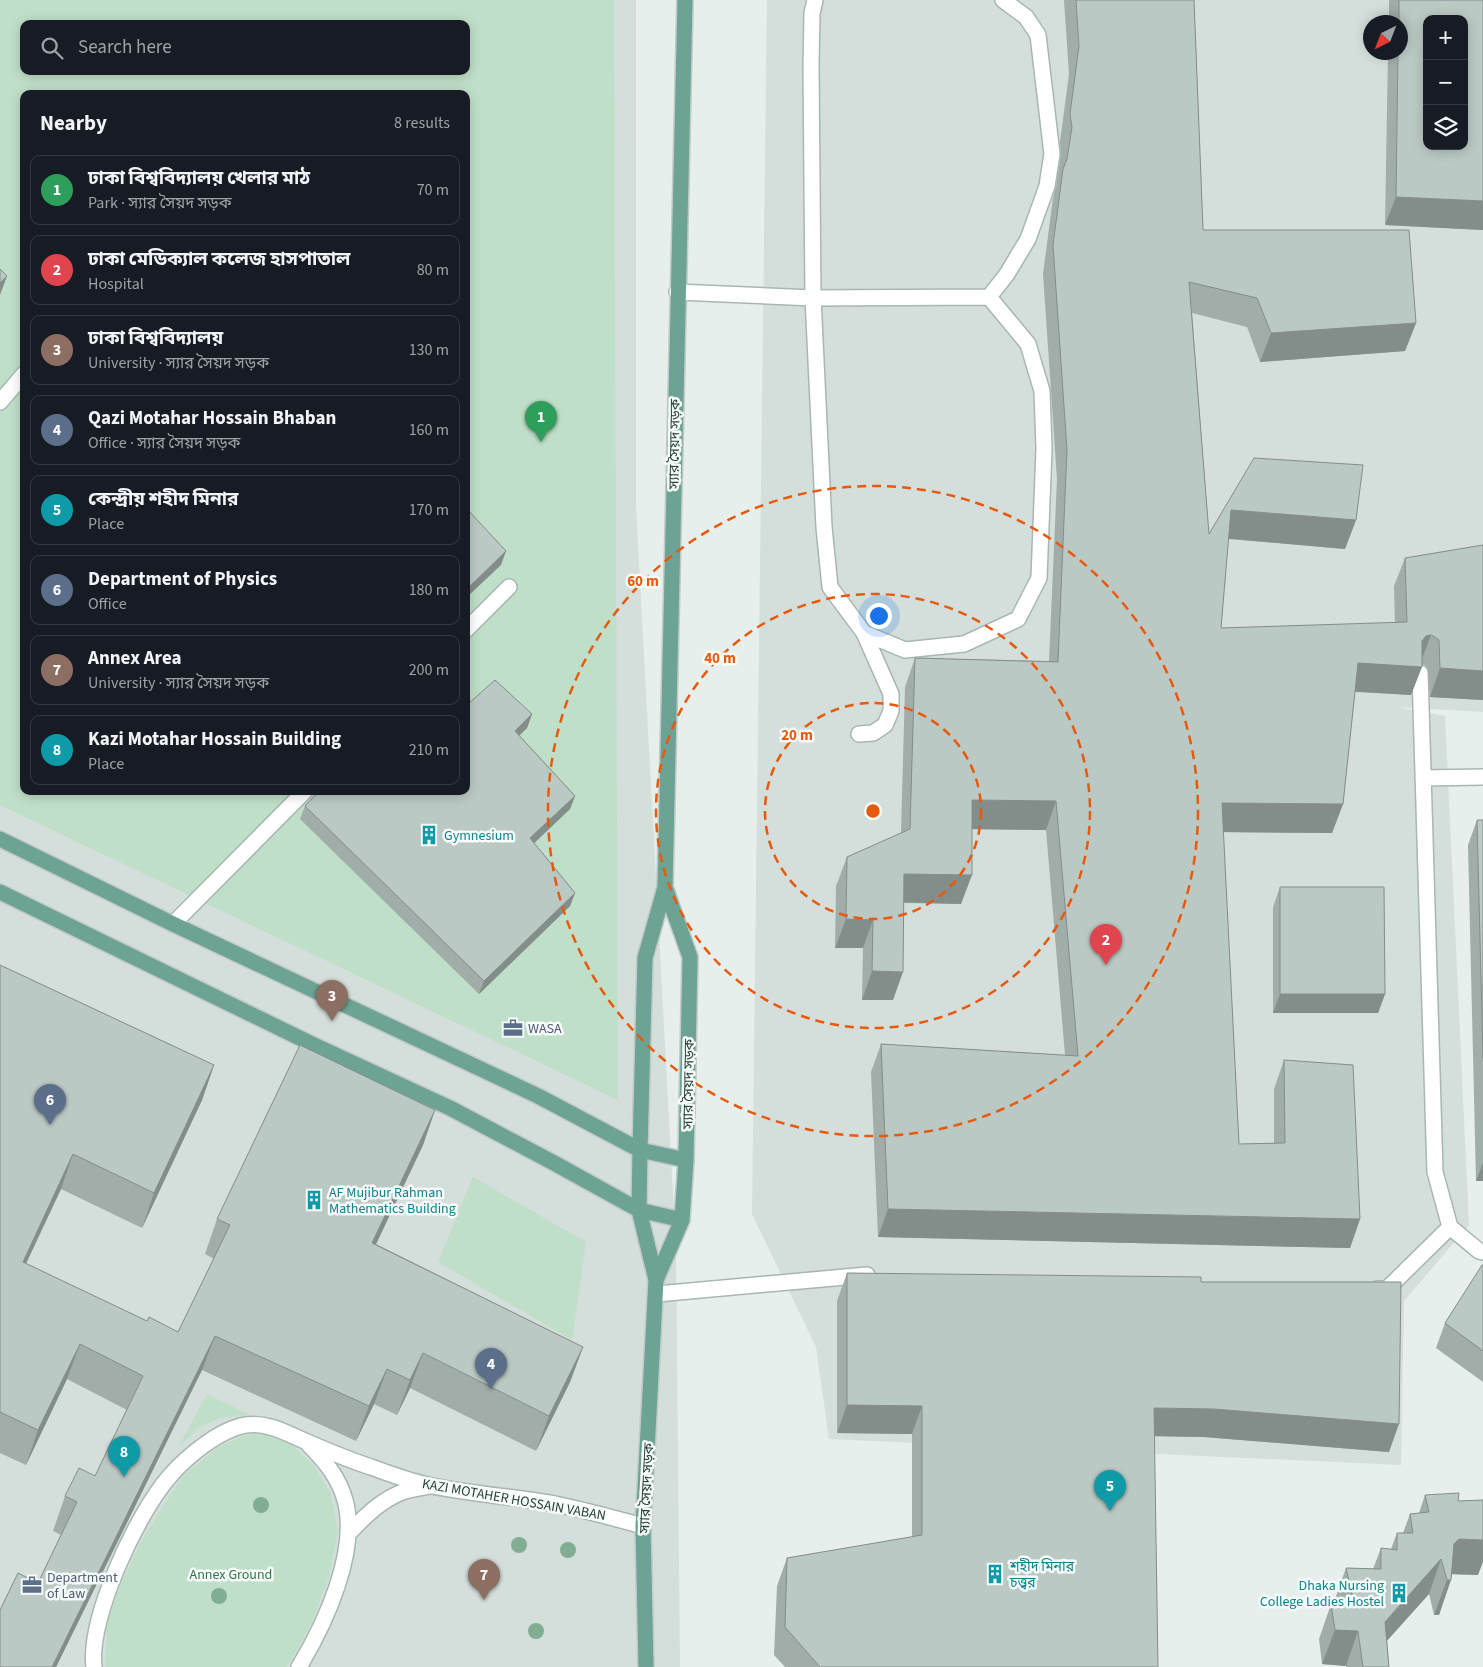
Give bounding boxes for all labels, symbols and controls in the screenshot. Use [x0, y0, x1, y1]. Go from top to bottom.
north arrow [1363, 15, 1408, 60]
map controls [1423, 15, 1468, 150]
button: + [1423, 15, 1468, 60]
search box [20, 20, 470, 75]
icon: search [38, 34, 66, 62]
text: Search here [78, 34, 172, 61]
button: − [1423, 60, 1468, 105]
button: layers [1423, 105, 1468, 150]
text: Nearby [40, 108, 107, 138]
text: 8 results [394, 112, 450, 134]
text: ঢাকা বিশ্ববিদ্যালয় খেলার মাঠ [88, 165, 310, 192]
text: 1 [53, 179, 61, 201]
text: 70 m [417, 179, 449, 201]
text: Park · স্যার সৈয়দ সড়ক [88, 192, 232, 214]
text: ঢাকা মেডিক্যাল কলেজ হাসপাতাল [88, 246, 351, 273]
text: 2 [53, 259, 61, 281]
text: 80 m [417, 259, 449, 281]
text: Hospital [88, 273, 144, 295]
text: ঢাকা বিশ্ববিদ্যালয় [88, 325, 223, 352]
text: 3 [53, 339, 61, 361]
text: 130 m [409, 339, 449, 361]
text: University · স্যার সৈয়দ সড়ক [88, 352, 269, 374]
street label: স্যার সৈয়দ সড়ক [664, 398, 686, 490]
pin: 1 [525, 401, 557, 442]
text: Qazi Motahar Hossain Bhaban [88, 405, 336, 432]
text: 4 [53, 419, 61, 441]
text: 160 m [409, 419, 449, 441]
text: Office · স্যার সৈয়দ সড়ক [88, 432, 240, 454]
text: কেন্দ্রীয় শহীদ মিনার [88, 486, 239, 513]
text: 5 [53, 499, 61, 521]
text: 170 m [409, 499, 449, 521]
text: Place [88, 513, 124, 535]
text: Department of Physics [88, 566, 277, 593]
text: 60 m [627, 571, 659, 592]
text: 6 [53, 579, 61, 601]
text: 180 m [409, 579, 449, 601]
text: Office [88, 593, 127, 615]
your location [866, 603, 892, 629]
text: Annex Area [88, 645, 182, 672]
text: 40 m [704, 648, 736, 669]
text: 7 [53, 659, 61, 681]
text: 200 m [409, 659, 449, 681]
text: University · স্যার সৈয়দ সড়ক [88, 672, 269, 694]
text: 20 m [781, 725, 813, 746]
text: Kazi Motahar Hossain Building [88, 726, 341, 753]
text: 8 [53, 739, 61, 761]
text: 210 m [409, 739, 449, 761]
text: Place [88, 753, 124, 775]
centre of rings [864, 802, 882, 820]
building icon: Gymnesium [418, 824, 440, 846]
place label: Gymnesium [444, 826, 514, 846]
pin: 2 [1090, 924, 1122, 965]
pin: 3 [316, 980, 348, 1021]
office icon: WASA [502, 1017, 524, 1039]
place label: WASA [528, 1019, 562, 1039]
street label: স্যার সৈয়দ সড়ক [678, 1038, 700, 1130]
pin: 6 [34, 1084, 66, 1125]
place label: AF Mujibur Rahman Mathematics Building [329, 1183, 456, 1219]
building icon: AF Mujibur Rahman Mathematics Building [303, 1189, 325, 1211]
pin: 4 [475, 1348, 507, 1389]
pin: 8 [108, 1436, 140, 1477]
street label: স্যার সৈয়দ সড়ক [635, 1442, 659, 1535]
pin: 5 [1094, 1470, 1126, 1511]
street label: KAZI MOTAHER HOSSAIN VABAN [420, 1474, 607, 1526]
place label: শহীদ মিনার চত্ত্বর [1009, 1557, 1075, 1593]
pin: 7 [468, 1559, 500, 1600]
building icon: শহীদ মিনার চত্ত্বর [984, 1563, 1006, 1585]
park label: Annex Ground [190, 1565, 272, 1585]
place label: Department of Law [47, 1568, 118, 1604]
office icon: Department of Law [21, 1574, 43, 1596]
place label: Dhaka Nursing College Ladies Hostel [1260, 1576, 1384, 1612]
building icon: Dhaka Nursing College Ladies Hostel [1388, 1582, 1410, 1604]

